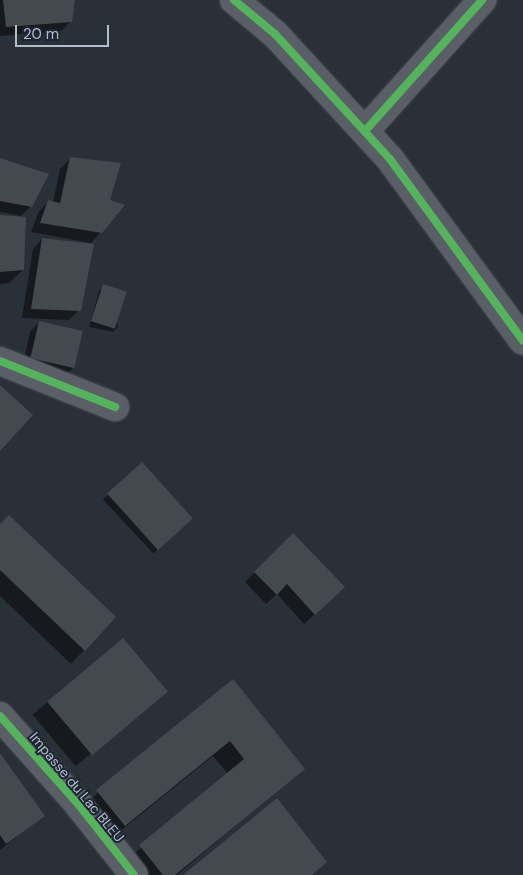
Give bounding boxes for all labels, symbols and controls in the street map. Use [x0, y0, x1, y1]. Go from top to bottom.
scale bar [18, 15, 111, 47]
text: 20 m [23, 24, 59, 44]
street label: Impasse du Lac BLEU [26, 729, 128, 845]

